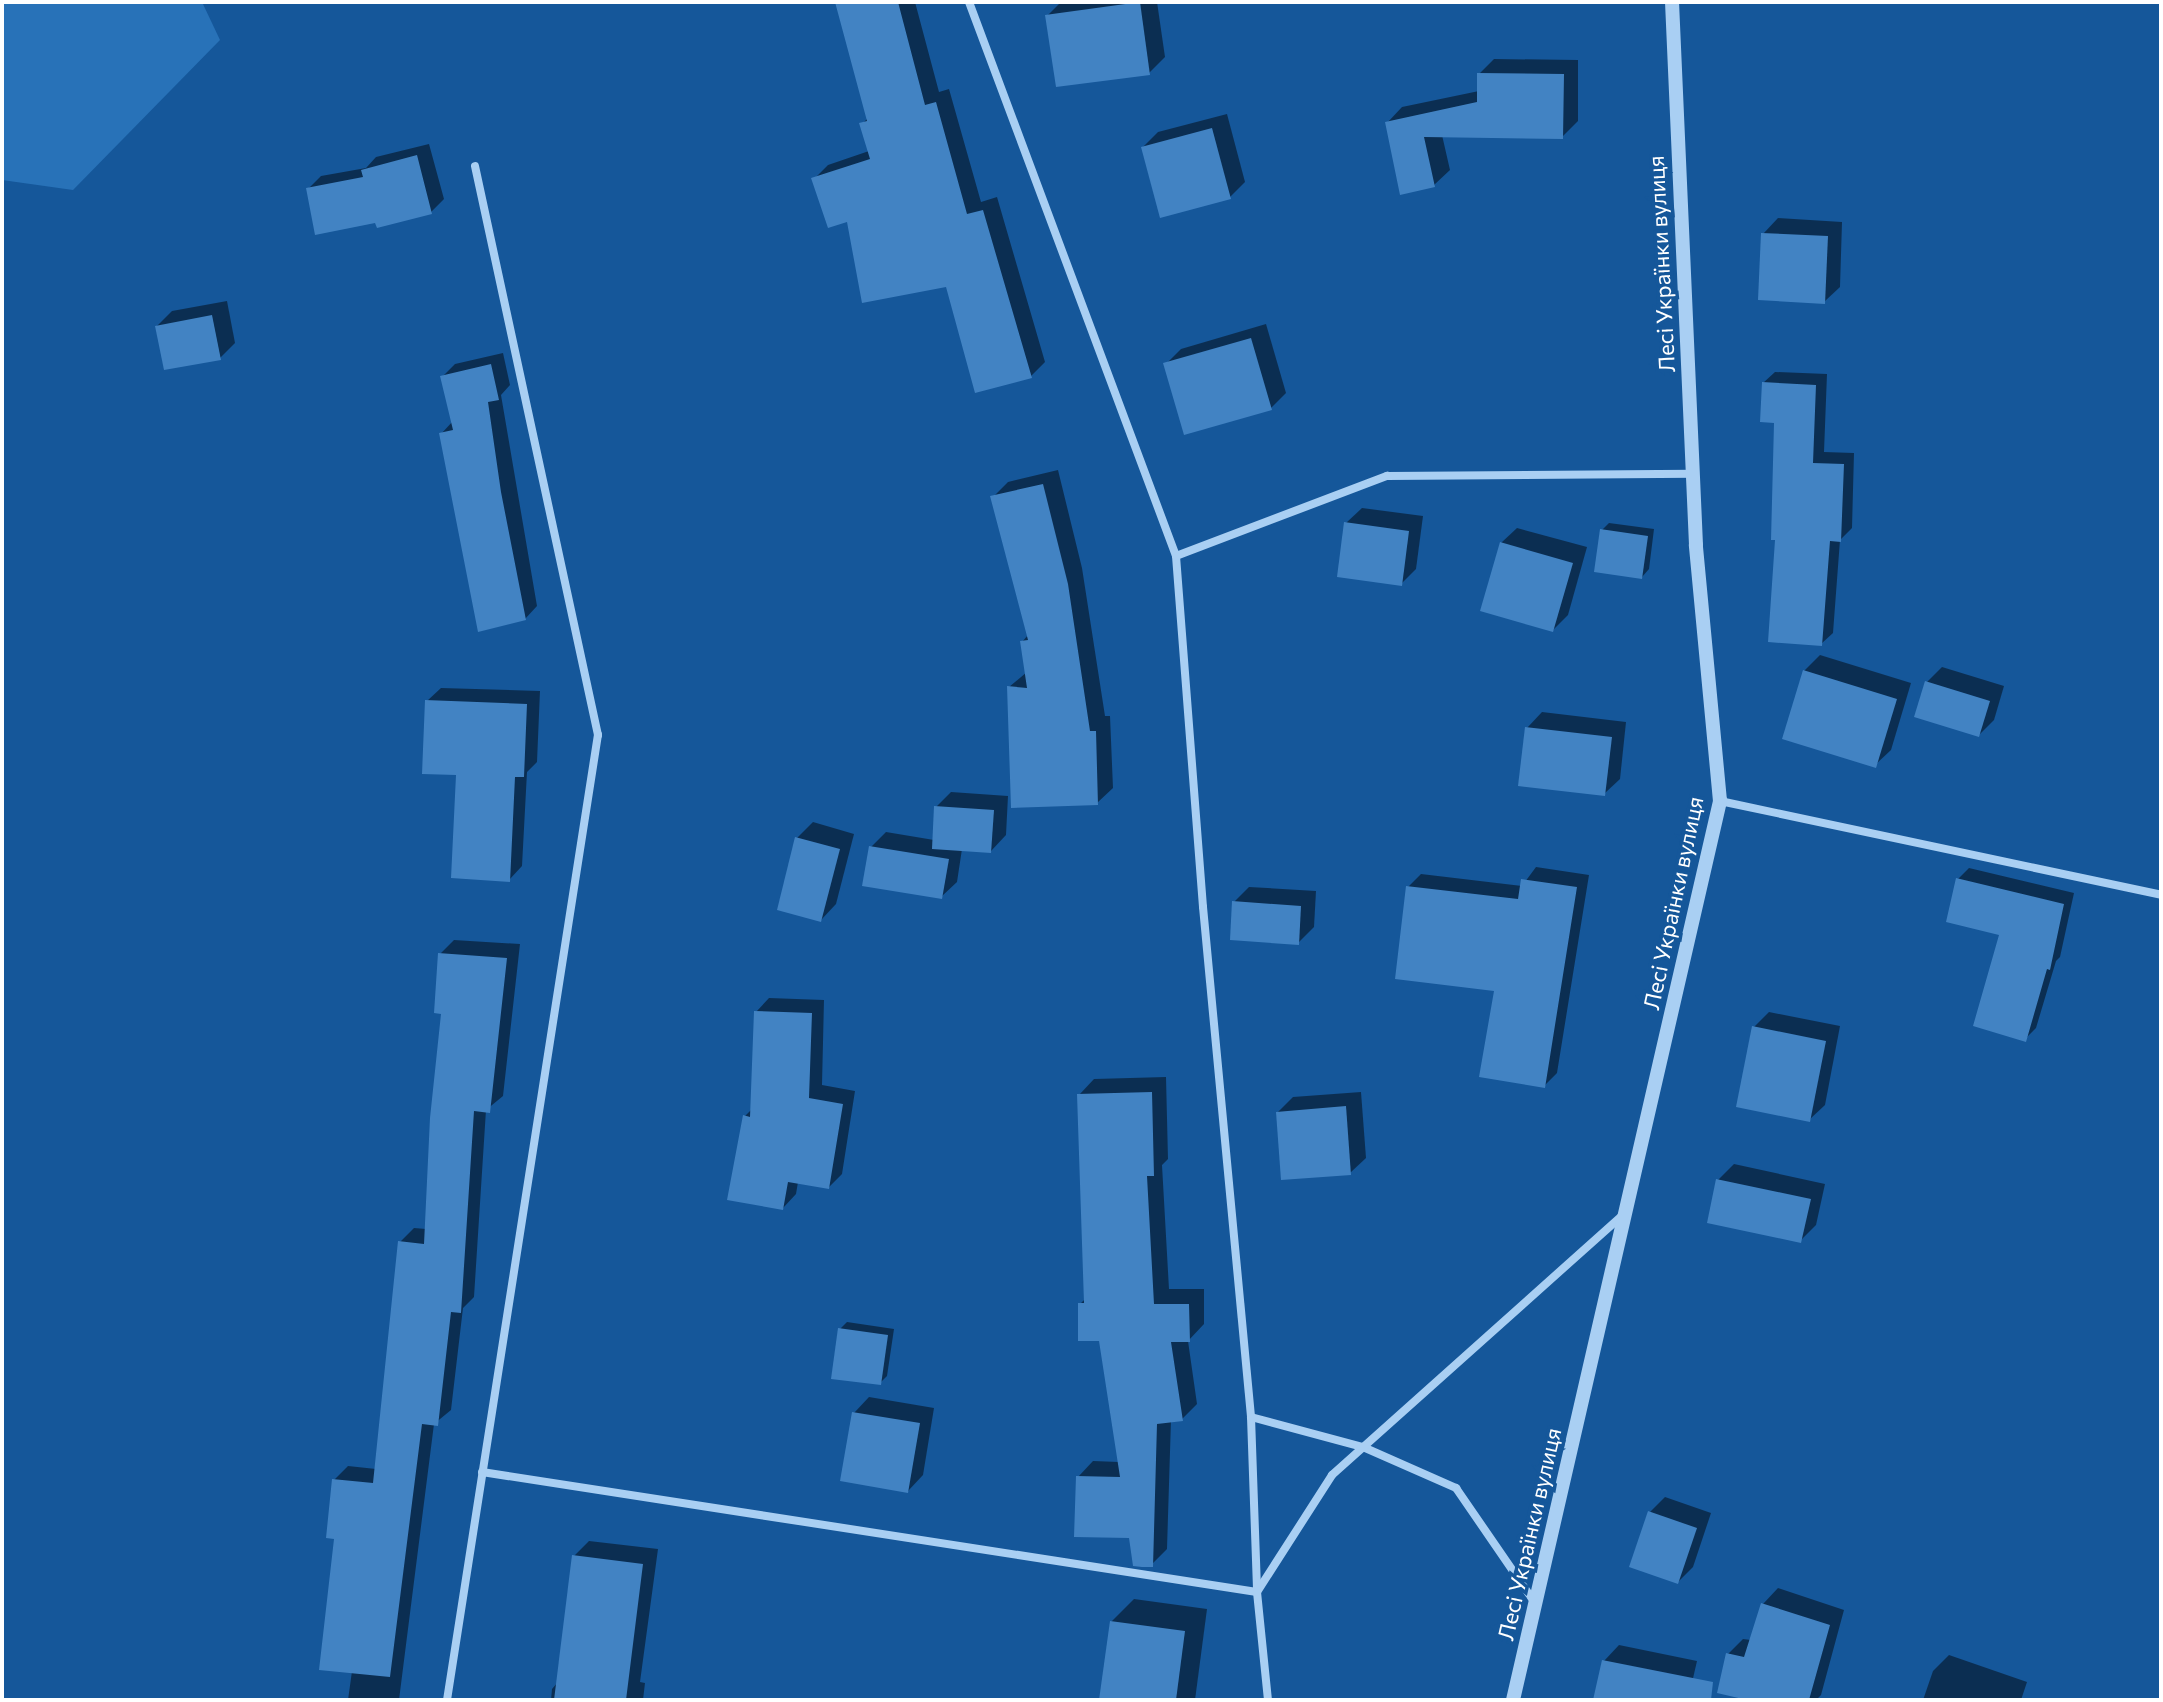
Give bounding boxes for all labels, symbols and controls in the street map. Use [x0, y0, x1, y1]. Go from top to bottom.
street label: Лесі Українки вулиця [1642, 155, 1680, 373]
street label: Лесі Українки вулиця [1638, 794, 1708, 1012]
street label: Лесі Українки вулиця [1492, 1425, 1566, 1643]

